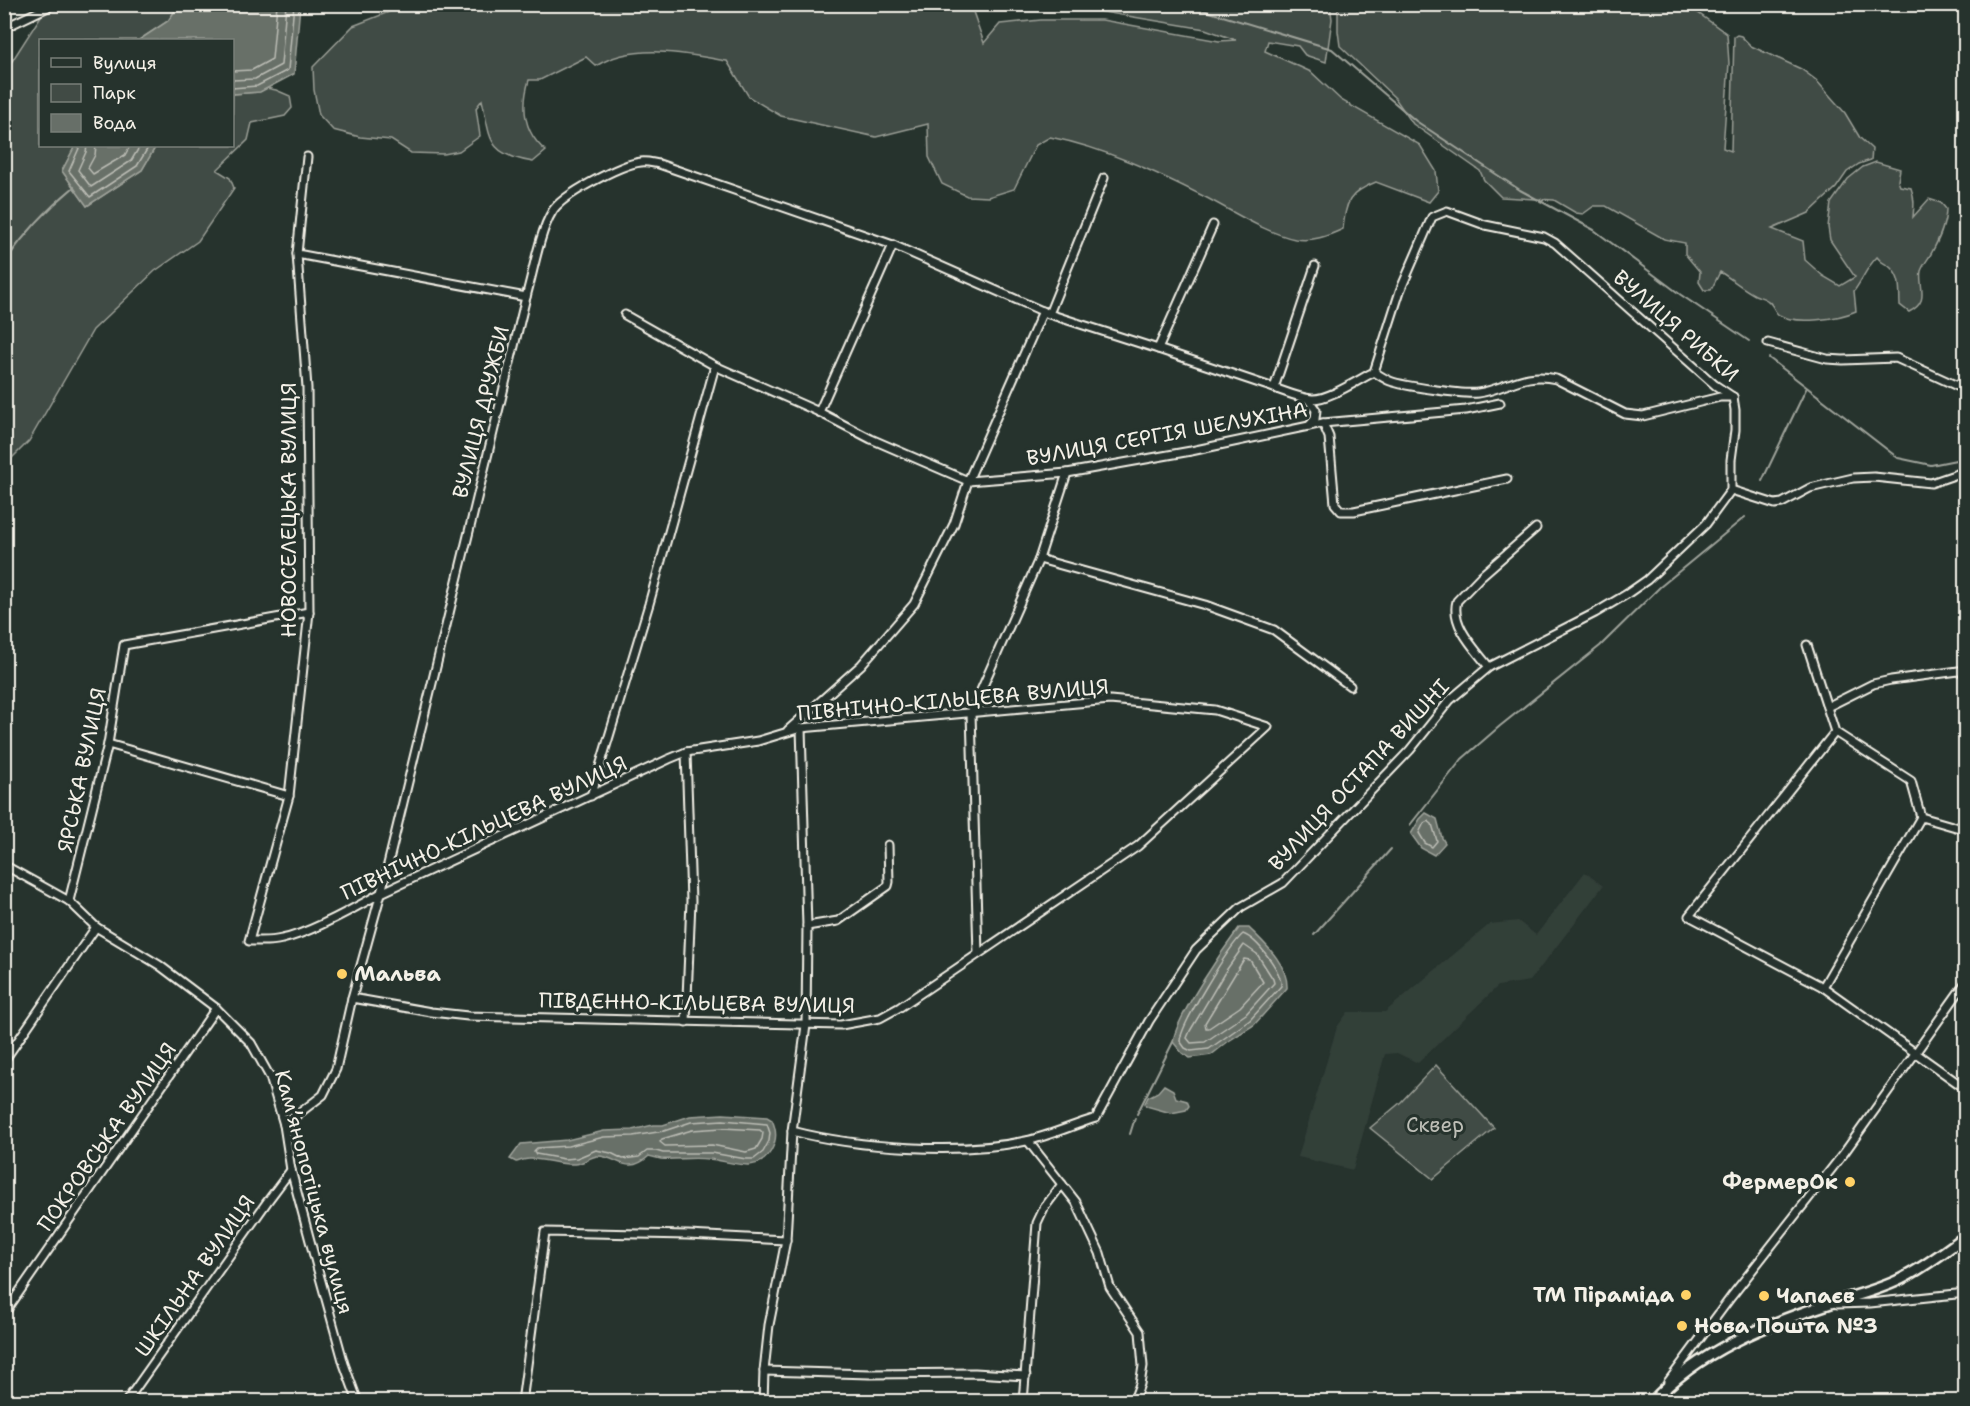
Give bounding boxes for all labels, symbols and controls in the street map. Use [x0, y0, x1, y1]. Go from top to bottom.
legend [39, 39, 234, 147]
text: Вулиця [93, 51, 157, 75]
text: Парк [93, 81, 136, 105]
text: Вода [93, 111, 136, 135]
street label: ВУЛИЦЯ РИБКИ [1607, 264, 1745, 388]
street label: ВУЛИЦЯ ДРУЖБИ [446, 323, 516, 501]
street label: НОВОСЕЛЕЦЬКА ВУЛИЦЯ [275, 382, 303, 638]
street label: ВУЛИЦЯ СЕРГІЯ ШЕЛУХІНА [1024, 395, 1310, 473]
street label: ПІВНІЧНО-КІЛЬЦЕВА ВУЛИЦЯ [796, 672, 1110, 728]
street label: ВУЛИЦЯ ОСТАПА ВИШНІ [1262, 673, 1456, 877]
street label: ЯРСЬКА ВУЛИЦЯ [51, 685, 113, 855]
street label: ПІВНІЧНО-КІЛЬЦЕВА ВУЛИЦЯ [336, 749, 632, 907]
place label: Мальва [354, 960, 441, 988]
marker: Мальва [335, 967, 349, 981]
street label: ПІВДЕННО-КІЛЬЦЕВА ВУЛИЦЯ [539, 986, 855, 1020]
street label: ПОКРОВСЬКА ВУЛИЦЯ [31, 1037, 183, 1237]
street label: Камʼянопотіцька вулиця [268, 1067, 360, 1317]
park label: Сквер [1406, 1111, 1464, 1139]
place label: ФермерОк [1722, 1168, 1838, 1196]
marker: ФермерОк [1843, 1175, 1857, 1189]
street label: ШКІЛЬНА ВУЛИЦЯ [129, 1190, 261, 1362]
place label: ТМ Піраміда [1533, 1281, 1675, 1309]
place label: Чапаєв [1776, 1282, 1855, 1310]
marker: ТМ Піраміда [1679, 1288, 1693, 1302]
marker: Чапаєв [1757, 1289, 1771, 1303]
place label: Нова Пошта №3 [1694, 1312, 1878, 1340]
marker: Нова Пошта №3 [1675, 1319, 1689, 1333]

